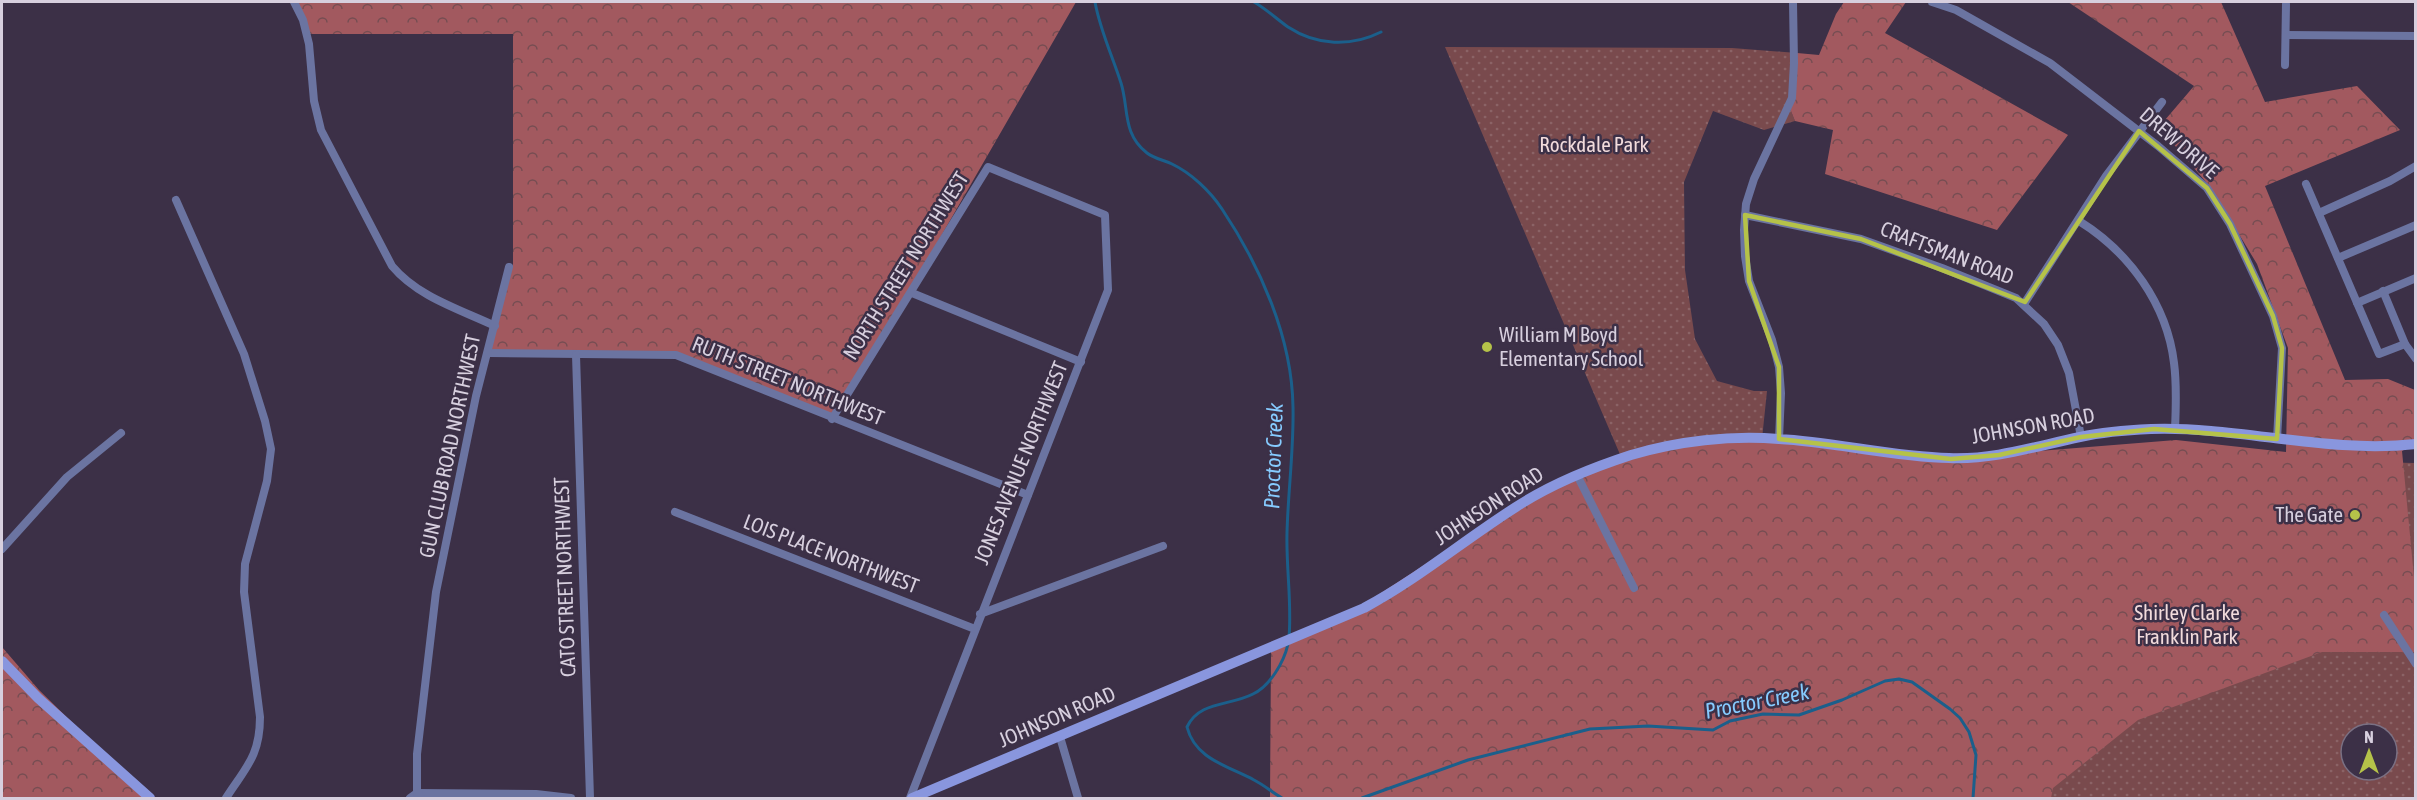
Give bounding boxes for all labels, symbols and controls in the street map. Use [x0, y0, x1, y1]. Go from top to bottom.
street label: DREW DRIVE [2135, 102, 2224, 183]
park label: Rockdale Park [1539, 132, 1649, 156]
street label: NORTH STREET NORTHWEST [838, 167, 973, 364]
street label: CRAFTSMAN ROAD [1877, 216, 2017, 289]
place label: William M Boyd Elementary School [1499, 322, 1644, 370]
street label: RUTH STREET NORTHWEST [689, 331, 888, 430]
street label: GUN CLUB ROAD NORTHWEST [414, 332, 484, 560]
marker: William M Boyd Elementary School [1480, 340, 1494, 354]
street label: JONES AVENUE NORTHWEST [968, 358, 1072, 567]
water label: Proctor Creek [1258, 402, 1288, 509]
street label: JOHNSON ROAD [1969, 402, 2096, 448]
street label: JOHNSON ROAD [1430, 461, 1547, 549]
street label: CATO STREET NORTHWEST [549, 477, 579, 677]
place label: The Gate [2275, 502, 2343, 526]
marker: The Gate [2348, 508, 2362, 522]
street label: LOIS PLACE NORTHWEST [740, 509, 922, 598]
park label: Shirley Clarke Franklin Park [2134, 600, 2240, 648]
water label: Proctor Creek [1702, 678, 1812, 724]
street label: JOHNSON ROAD [995, 681, 1119, 751]
north arrow [2339, 722, 2399, 782]
text: N [2364, 728, 2374, 746]

